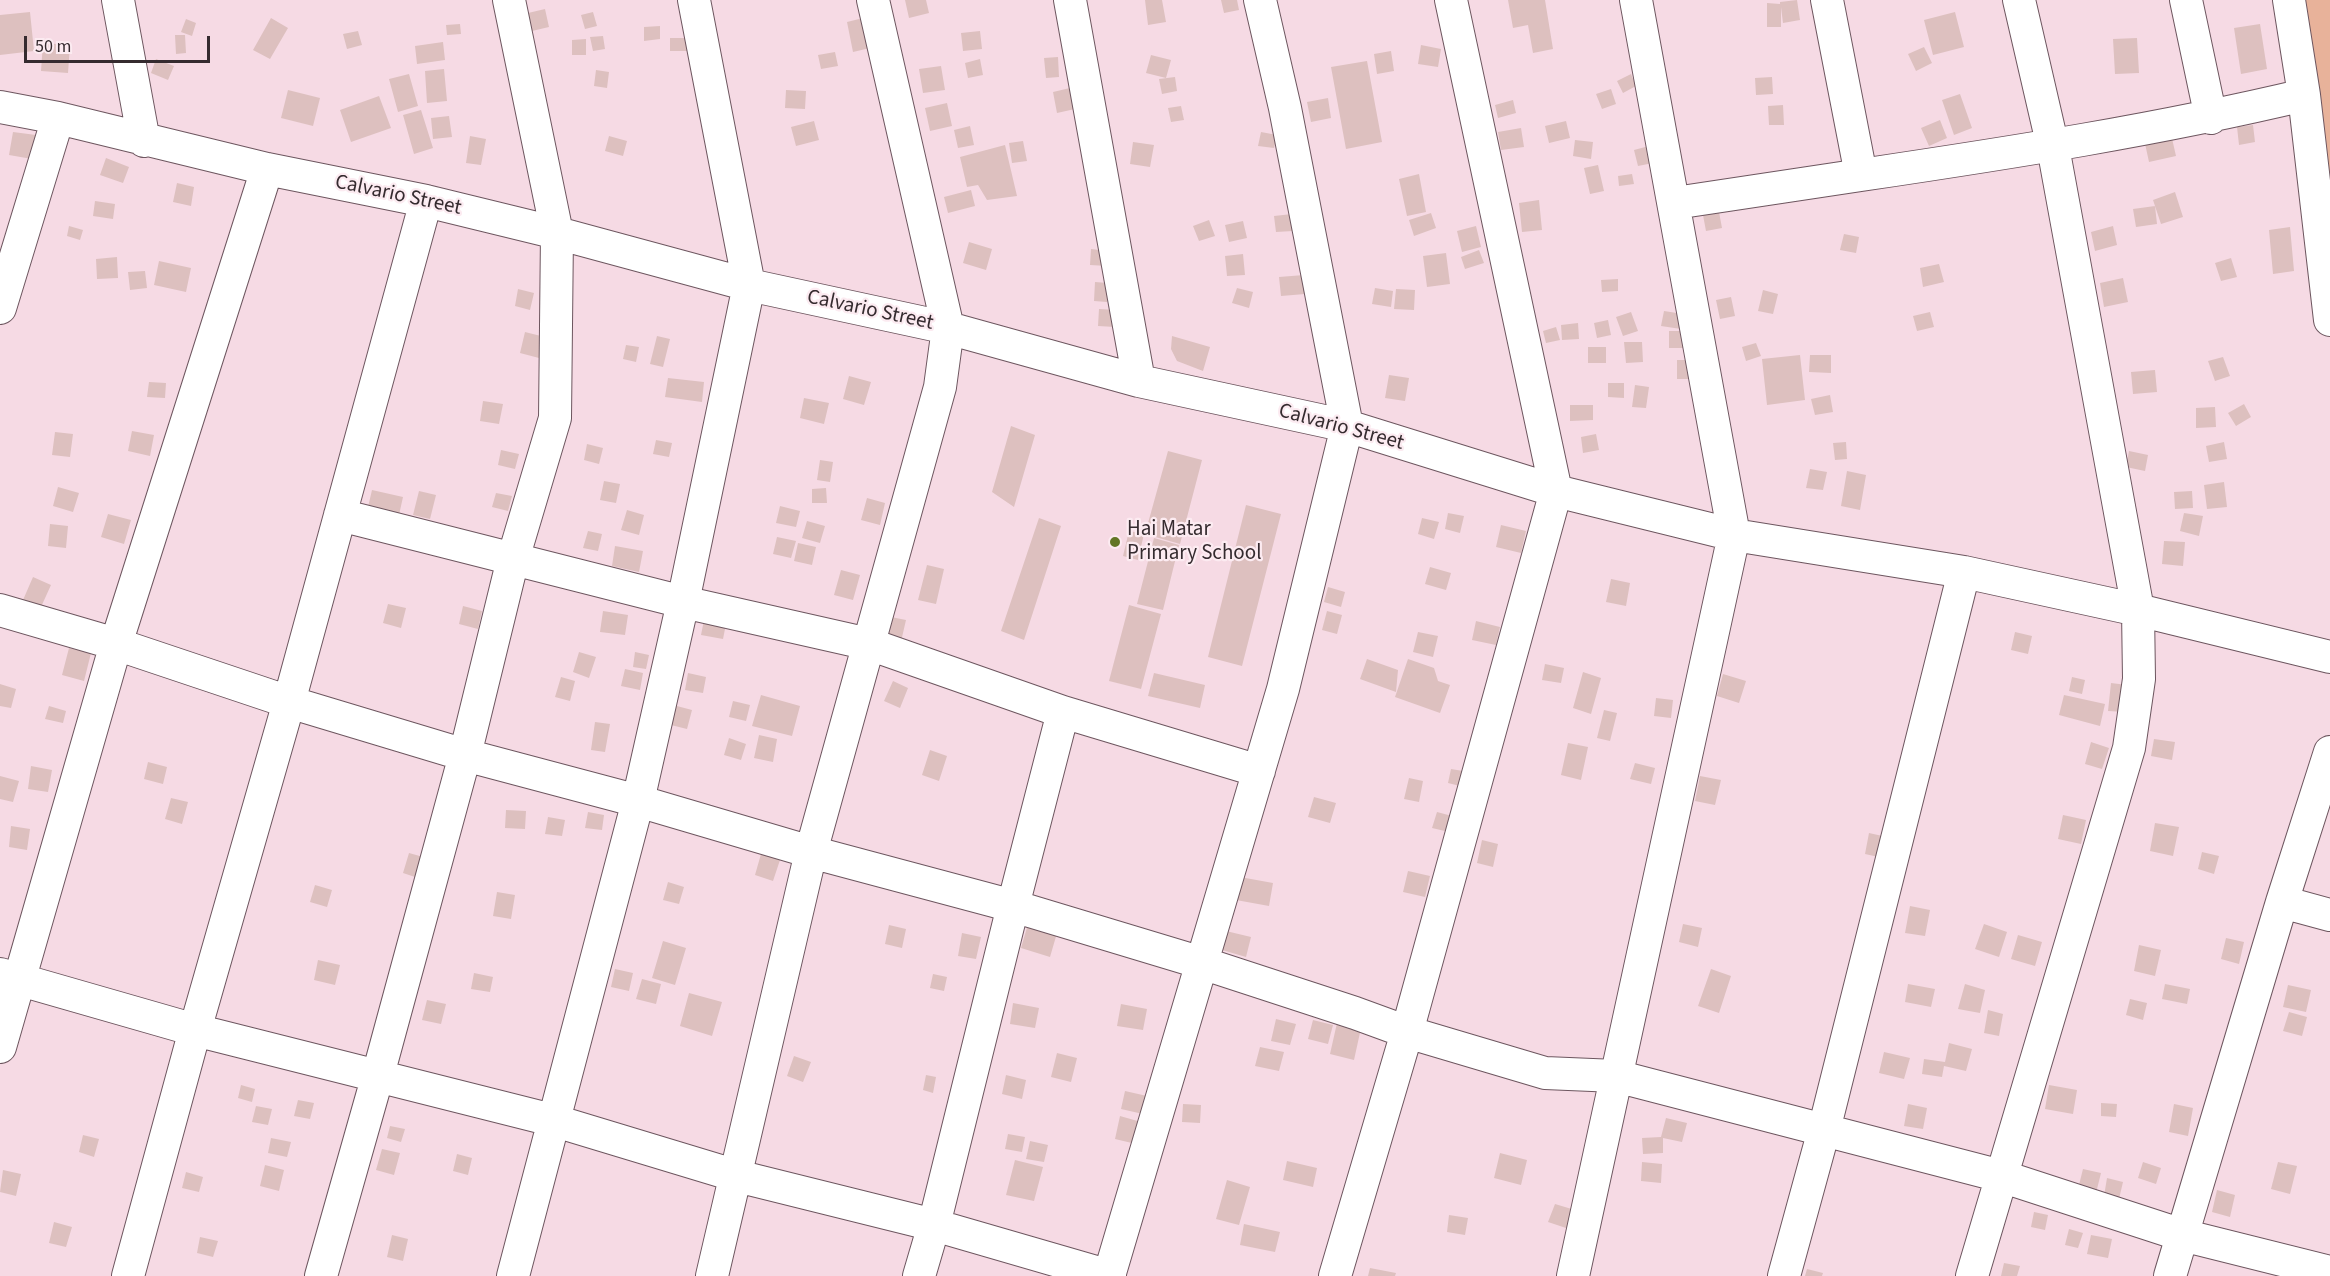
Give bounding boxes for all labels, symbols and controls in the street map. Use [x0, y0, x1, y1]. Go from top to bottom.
scale bar [27, 24, 213, 62]
text: 50 m [35, 34, 71, 59]
street label: Calvario Street [333, 170, 463, 222]
street label: Calvario Street [805, 285, 935, 337]
street label: Calvario Street [1276, 399, 1406, 457]
place label: Hai Matar Primary School [1127, 517, 1261, 567]
marker: Hai Matar Primary School [1108, 535, 1122, 549]

